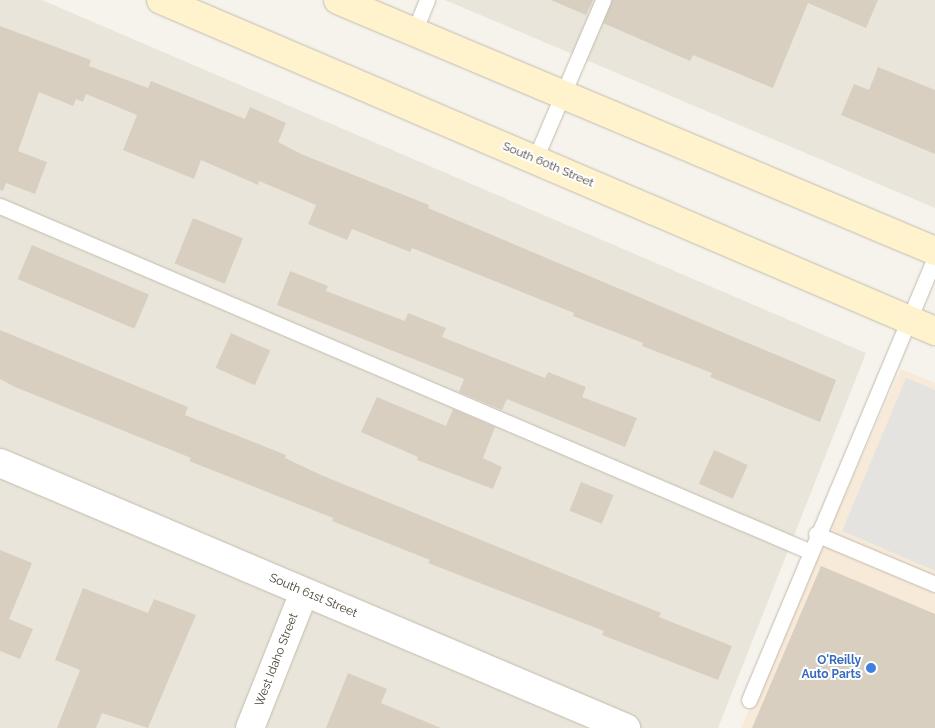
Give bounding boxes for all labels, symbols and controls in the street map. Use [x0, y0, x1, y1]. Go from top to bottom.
street label: South 60th Street [500, 139, 596, 191]
street label: South 61st Street [267, 571, 359, 621]
street label: West Idaho Street [253, 611, 301, 709]
place label: O'Reilly Auto Parts [802, 654, 861, 682]
marker: O'Reilly Auto Parts [865, 662, 877, 674]

